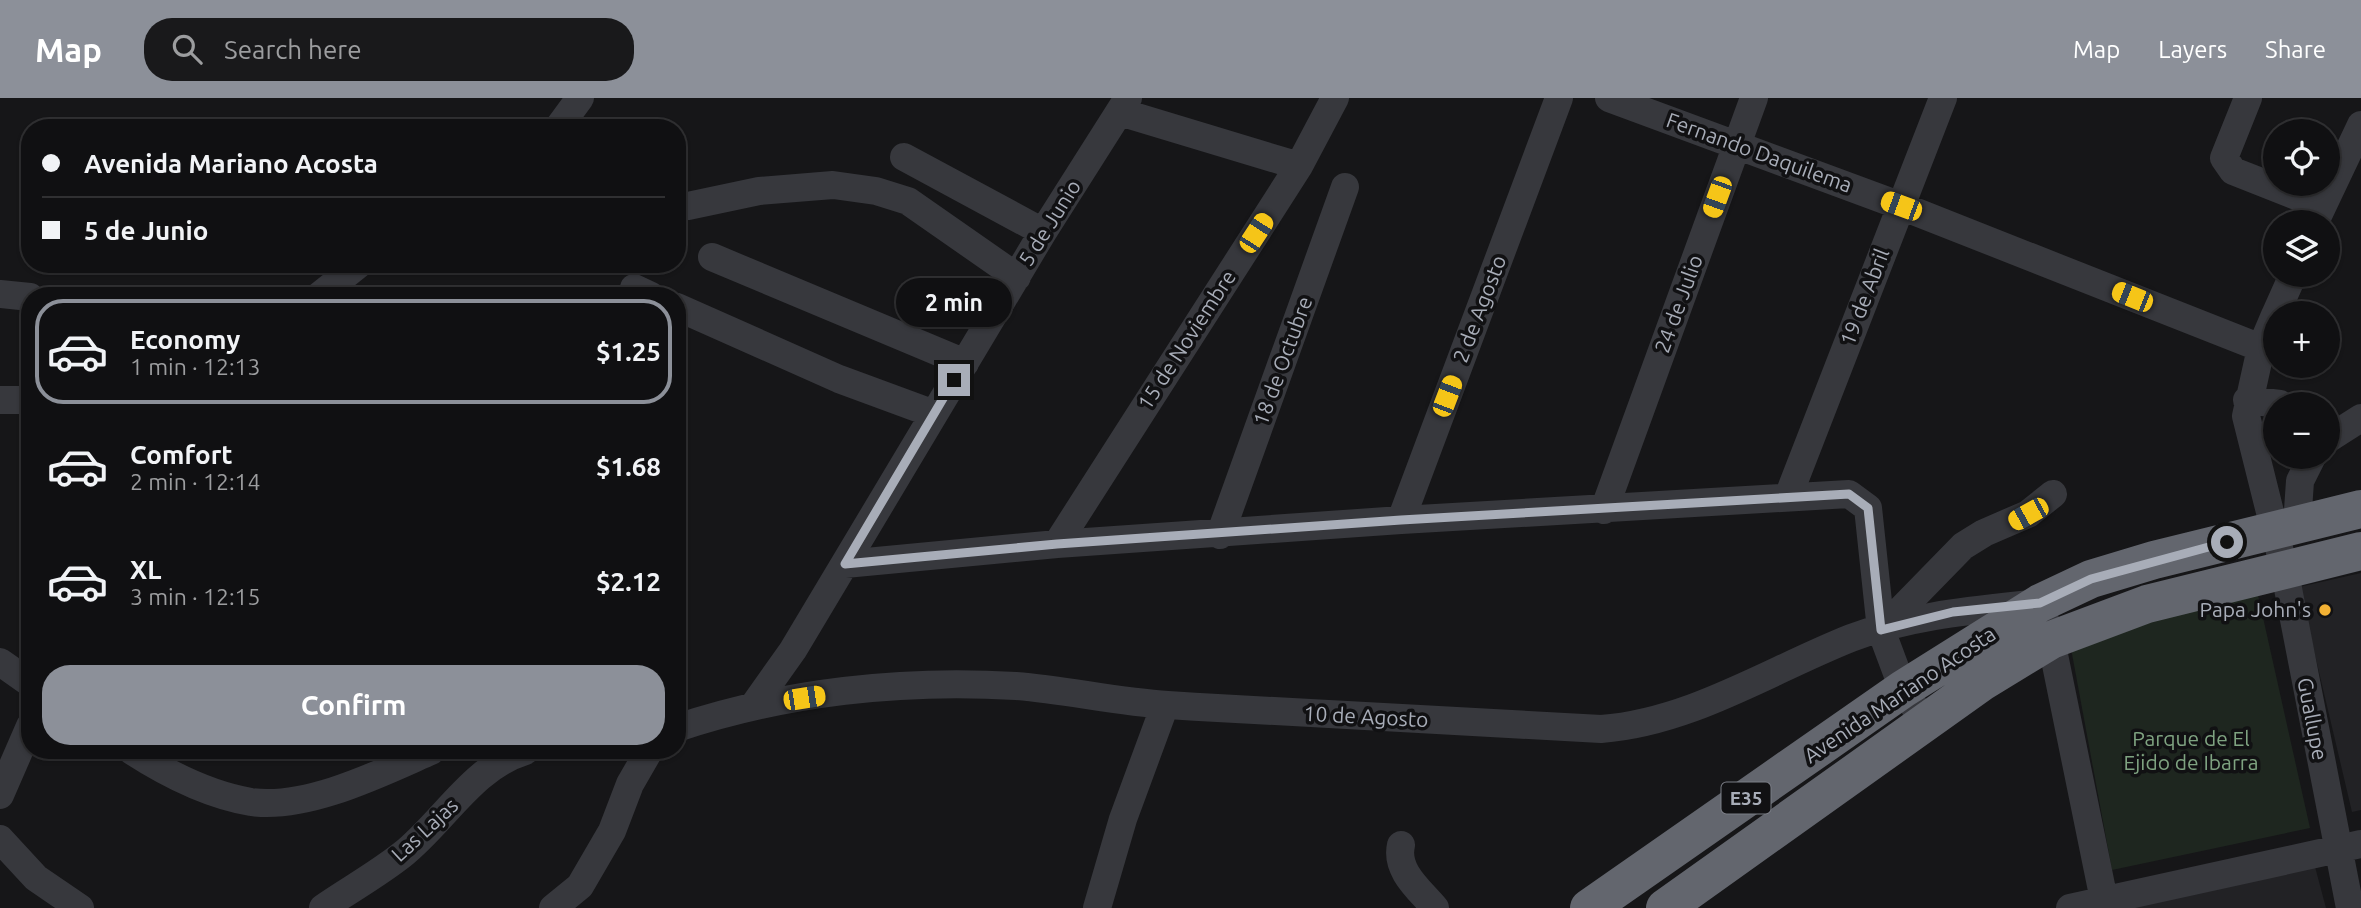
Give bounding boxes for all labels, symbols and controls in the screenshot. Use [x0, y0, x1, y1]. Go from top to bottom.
search box [144, 18, 634, 81]
icon: search [168, 30, 206, 68]
text: Map [35, 31, 102, 68]
text: Search here [224, 35, 362, 64]
text: Map [2073, 36, 2120, 63]
text: Layers [2158, 36, 2227, 63]
text: Share [2265, 36, 2326, 63]
street label: Fernando Daquilema [1663, 107, 1855, 197]
map controls [2263, 119, 2340, 469]
button: locate [2263, 119, 2340, 196]
text: Avenida Mariano Acosta [84, 149, 378, 178]
car [1700, 174, 1735, 220]
street label: 5 de Junio [1013, 175, 1085, 270]
car [1878, 189, 1925, 223]
car [1236, 210, 1277, 256]
button: layers [2263, 210, 2340, 287]
text: 5 de Junio [84, 216, 208, 245]
street label: 19 de Abril [1835, 245, 1893, 348]
street label: 24 de Julio [1649, 251, 1707, 356]
street label: 2 de Agosto [1448, 252, 1511, 366]
street label: 15 de Noviembre [1132, 265, 1240, 414]
callout: 2 min [896, 278, 1012, 328]
car [2109, 279, 2156, 315]
text: 2 min [925, 290, 983, 315]
street label: 18 de Octubre [1248, 293, 1316, 428]
button: + [2263, 301, 2340, 378]
icon: car [46, 320, 109, 383]
text: Economy [130, 325, 240, 354]
text: $1.25 [596, 337, 661, 366]
text: 1 min · 12:13 [130, 354, 261, 379]
route end [938, 364, 970, 396]
car [1430, 373, 1465, 419]
button: − [2263, 392, 2340, 469]
icon: car [46, 435, 109, 498]
text: Comfort [130, 440, 233, 469]
text: $1.68 [596, 452, 661, 481]
text: 2 min · 12:14 [130, 469, 261, 494]
car [2005, 495, 2052, 533]
route start [2211, 526, 2243, 558]
icon: car [46, 550, 109, 613]
text: XL [130, 555, 161, 584]
text: $2.12 [596, 567, 661, 596]
text: 3 min · 12:15 [130, 584, 261, 609]
place label: Papa John's [2200, 597, 2311, 621]
marker: Papa John's [2317, 602, 2333, 618]
street label: Avenida Mariano Acosta [1799, 621, 2000, 767]
button: Confirm [42, 665, 665, 745]
street label: Guallupe [2293, 675, 2333, 762]
car [782, 684, 827, 712]
street label: 10 de Agosto [1303, 701, 1429, 731]
park label: Parque de El Ejido de Ibarra [2123, 726, 2259, 774]
road number: E35 [1722, 782, 1770, 814]
street label: Las Lajas [386, 793, 462, 866]

